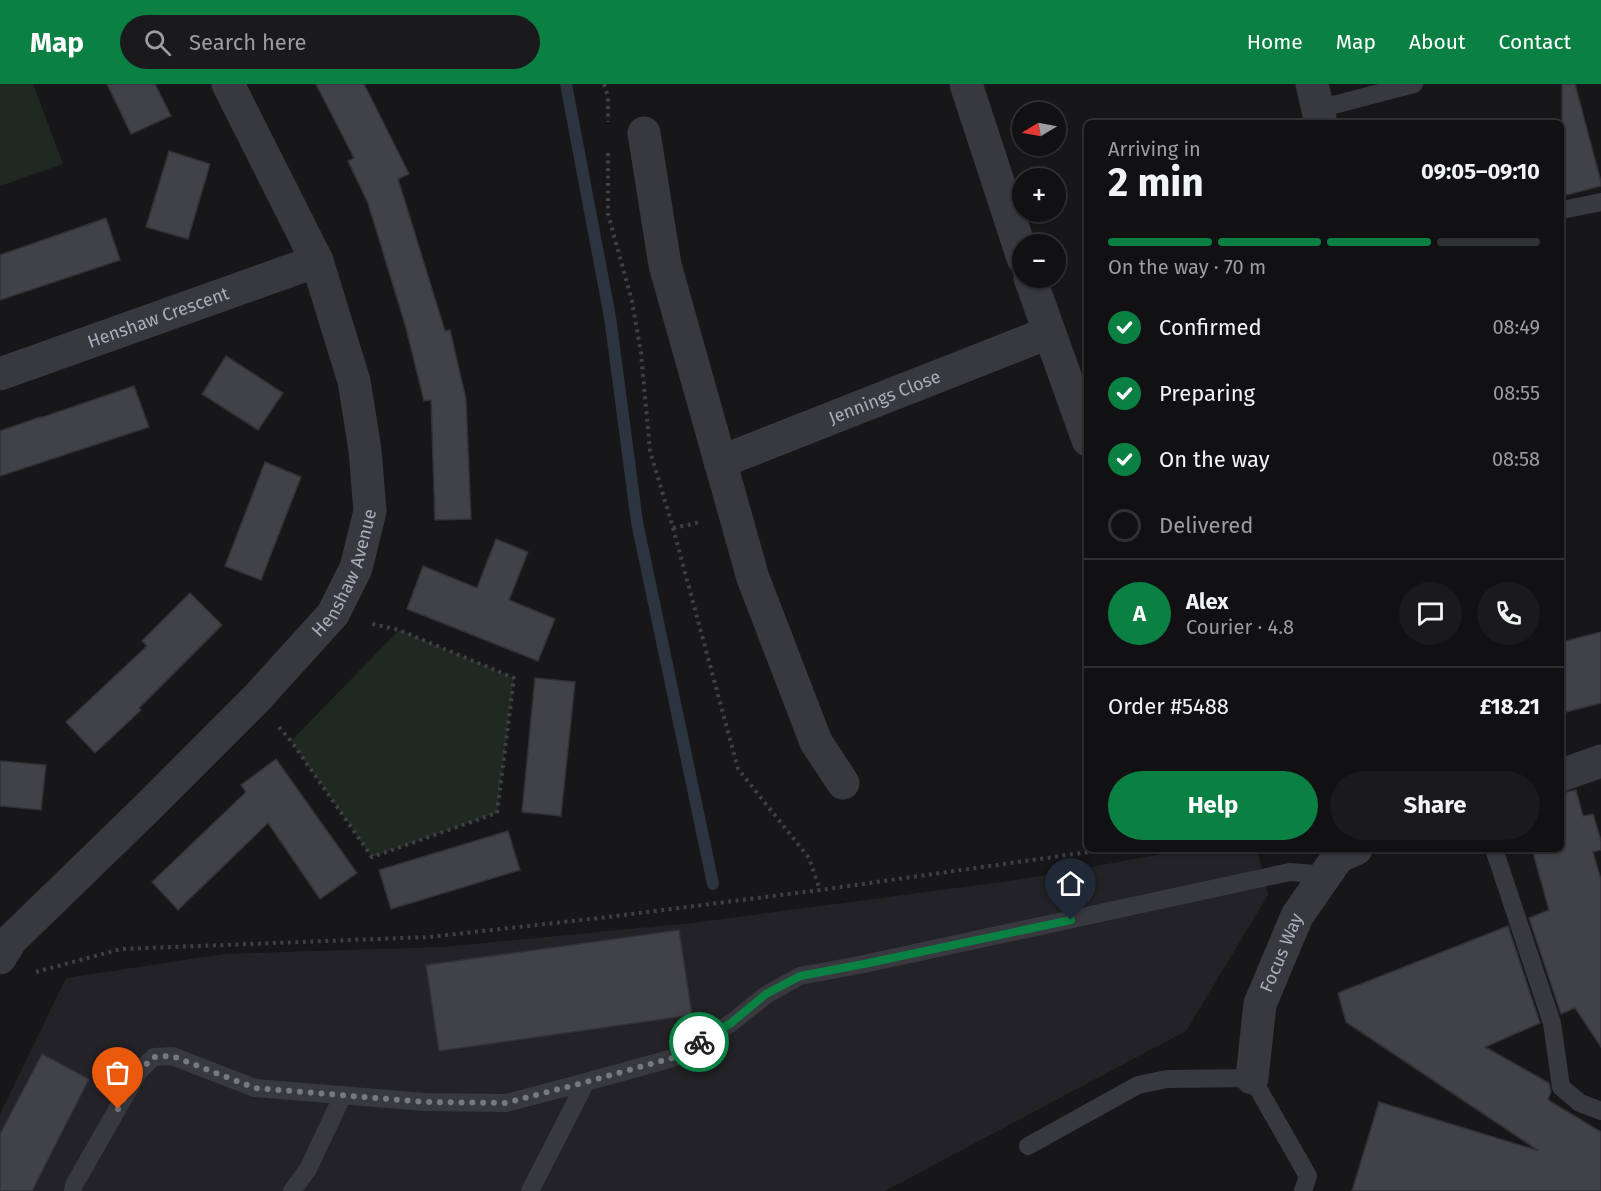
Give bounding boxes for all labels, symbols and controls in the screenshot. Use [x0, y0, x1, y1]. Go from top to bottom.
search box [120, 15, 540, 69]
text: Map [30, 26, 84, 59]
icon: search [141, 26, 174, 59]
text: Search here [189, 29, 307, 56]
text: Home [1247, 29, 1303, 55]
text: Map [1336, 29, 1376, 55]
text: About [1409, 29, 1466, 55]
text: Contact [1499, 29, 1571, 55]
north arrow [1012, 102, 1066, 156]
map controls [1012, 102, 1066, 288]
text: Arriving in [1108, 137, 1201, 161]
text: 09:05–09:10 [1421, 158, 1540, 185]
text: 2 min [1108, 160, 1204, 206]
button: + [1012, 168, 1066, 222]
button: − [1012, 234, 1066, 288]
text: On the way · 70 m [1108, 255, 1266, 279]
street label: Henshaw Crescent [85, 282, 232, 353]
icon: check [1108, 311, 1141, 344]
text: Confirmed [1159, 314, 1262, 341]
text: 08:49 [1492, 315, 1540, 339]
street label: Jennings Close [826, 365, 944, 429]
icon: check [1108, 377, 1141, 410]
text: Preparing [1159, 380, 1255, 407]
text: 08:55 [1493, 381, 1540, 405]
icon: check [1108, 443, 1141, 476]
text: On the way [1159, 446, 1270, 473]
text: 08:58 [1492, 447, 1540, 471]
street label: Henshaw Avenue [307, 507, 381, 641]
text: Delivered [1159, 512, 1254, 539]
button: chat [1399, 582, 1462, 645]
button: phone [1477, 582, 1540, 645]
text: Alex [1186, 588, 1229, 615]
text: A [1133, 600, 1146, 627]
text: Courier · 4.8 [1186, 615, 1294, 639]
text: Order #5488 [1108, 693, 1229, 720]
text: £18.21 [1480, 693, 1540, 720]
button: Help [1108, 771, 1318, 840]
button: Share [1330, 771, 1540, 840]
pin [1045, 858, 1096, 920]
icon: home [1054, 867, 1087, 900]
street label: Focus Way [1255, 910, 1308, 996]
courier [669, 1012, 729, 1072]
icon: bike [683, 1026, 716, 1059]
pin [92, 1047, 143, 1109]
icon: bag [101, 1056, 134, 1089]

